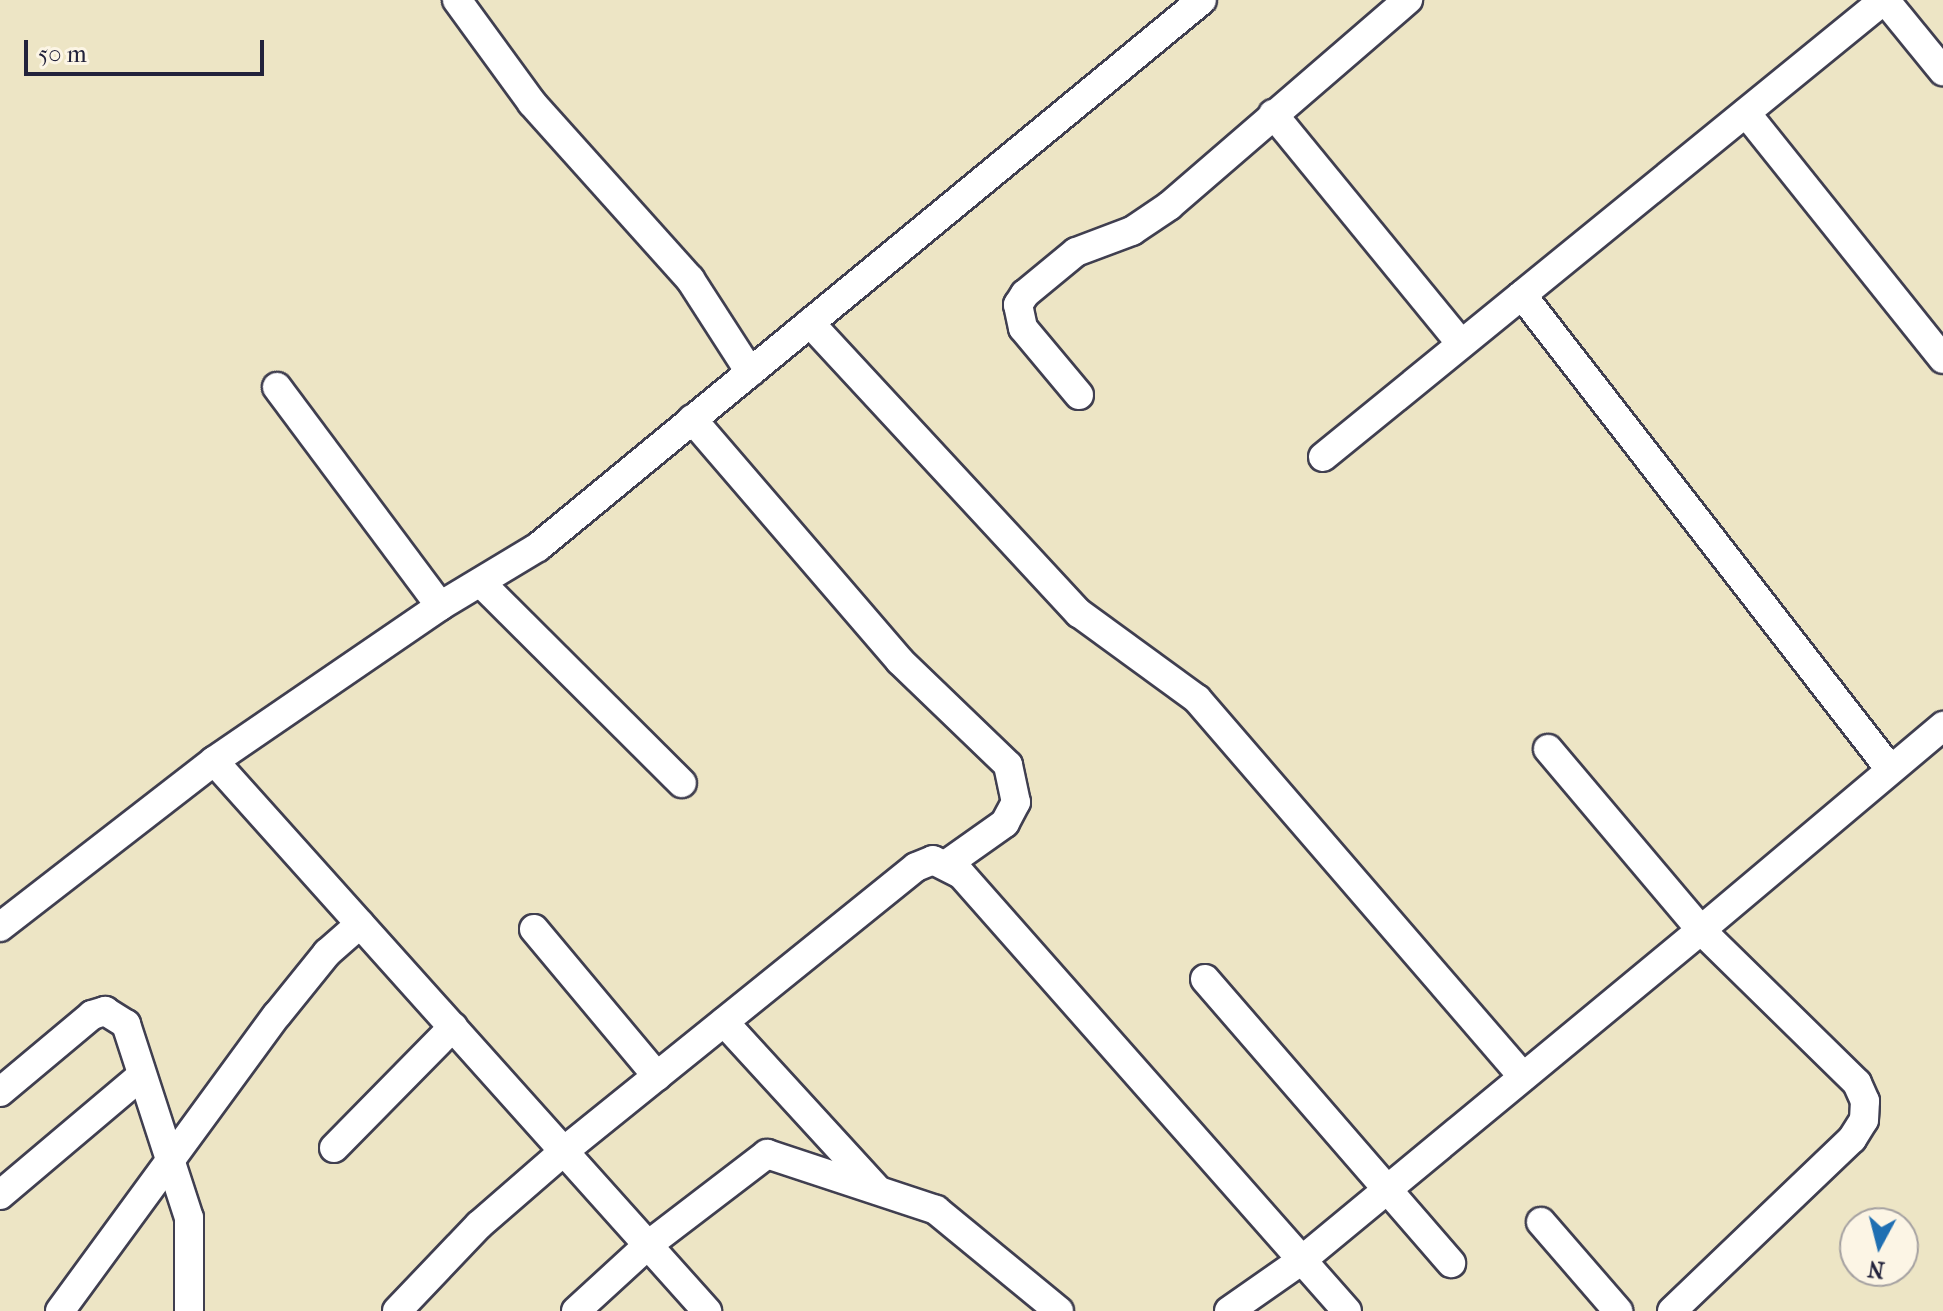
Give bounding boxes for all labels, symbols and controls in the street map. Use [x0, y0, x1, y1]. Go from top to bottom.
scale bar [28, 24, 268, 74]
text: 50 m [38, 40, 87, 68]
north arrow [1839, 1207, 1919, 1287]
text: N [1866, 1255, 1886, 1283]

